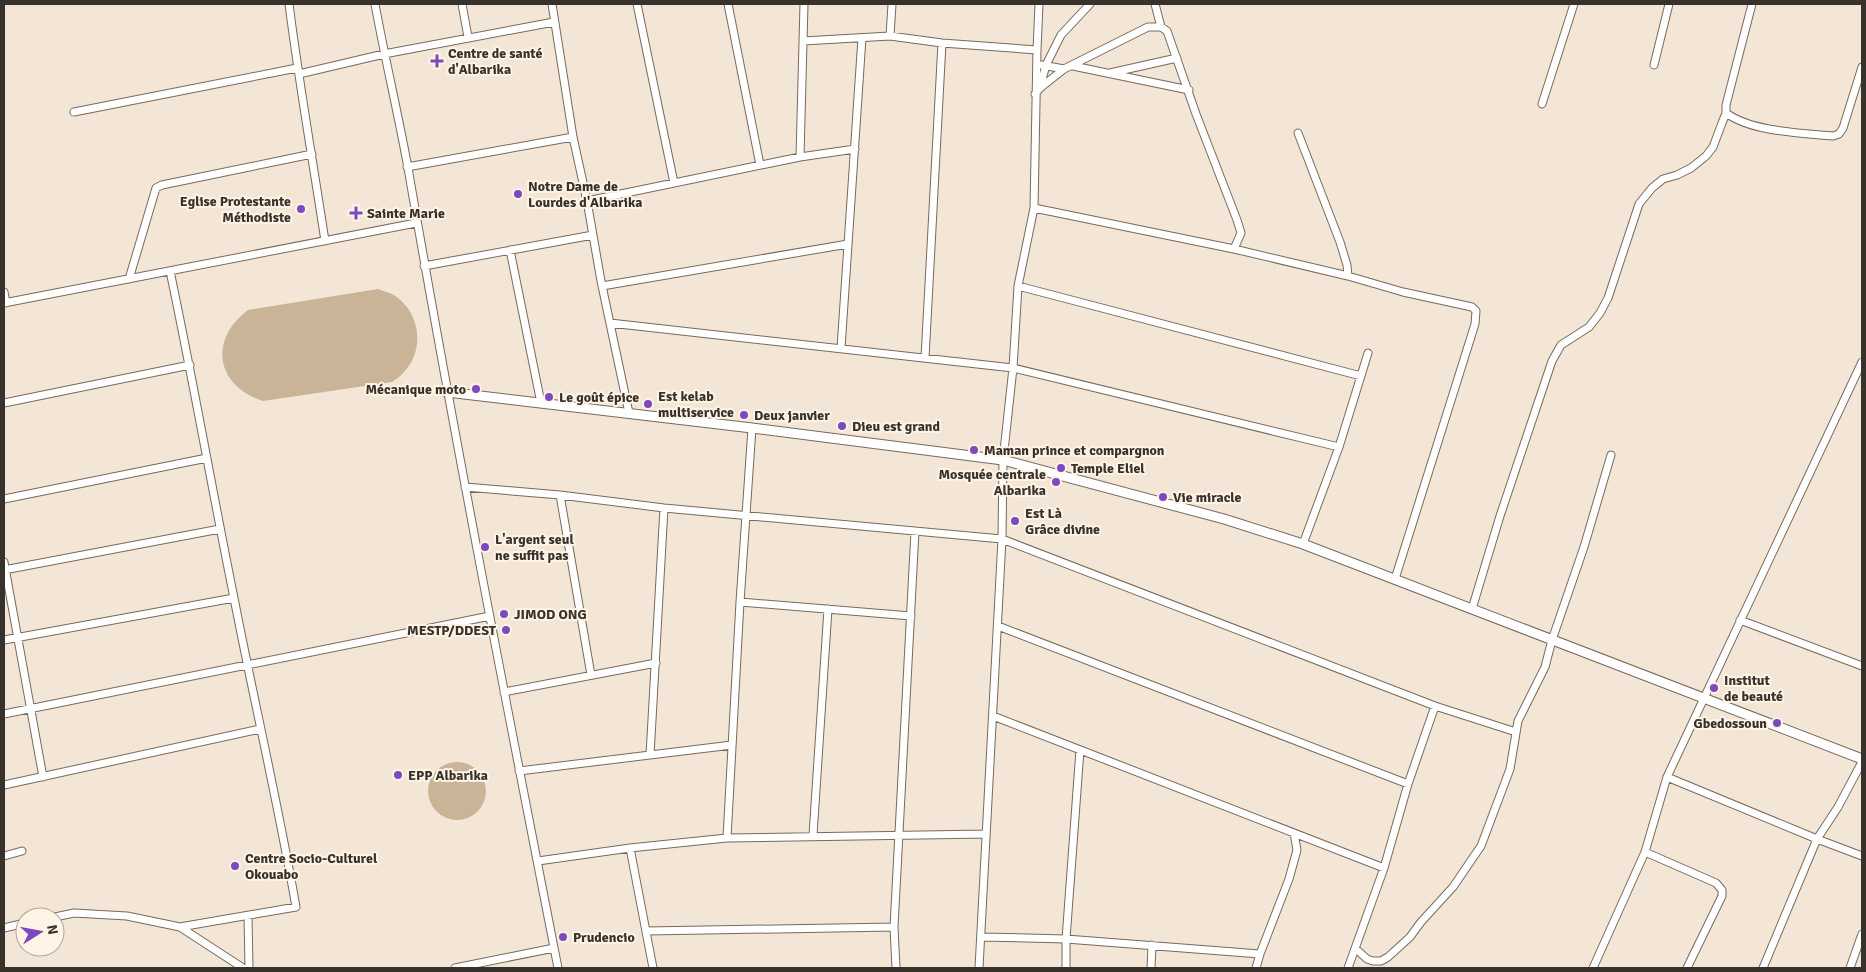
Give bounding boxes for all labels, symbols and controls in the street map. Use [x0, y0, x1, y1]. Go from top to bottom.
place label: Centre de santé d'Albarika [448, 45, 542, 78]
marker: Centre de santé d'Albarika [430, 54, 444, 68]
place label: Notre Dame de Lourdes d'Albarika [528, 178, 642, 211]
marker: Notre Dame de Lourdes d'Albarika [512, 188, 524, 200]
place label: Eglise Protestante Méthodiste [180, 193, 291, 226]
marker: Eglise Protestante Méthodiste [295, 203, 307, 215]
place label: Sainte Marie [367, 205, 445, 222]
marker: Sainte Marie [349, 206, 363, 220]
place label: Mécanique moto [365, 381, 466, 398]
marker: Mécanique moto [470, 383, 482, 395]
place label: Est kelab multiservice [658, 388, 734, 421]
place label: Le goût épice [559, 389, 639, 406]
marker: Le goût épice [543, 391, 555, 403]
marker: Est kelab multiservice [642, 398, 654, 410]
place label: Deux janvier [754, 407, 830, 424]
marker: Deux janvier [738, 409, 750, 421]
place label: Dieu est grand [852, 418, 940, 435]
marker: Dieu est grand [836, 420, 848, 432]
place label: Maman prince et compargnon [984, 442, 1165, 459]
marker: Maman prince et compargnon [968, 444, 980, 456]
place label: Temple Eliel [1071, 460, 1145, 477]
marker: Temple Eliel [1055, 462, 1067, 474]
place label: Mosquée centrale Albarika [938, 466, 1046, 499]
marker: Mosquée centrale Albarika [1050, 476, 1062, 488]
place label: Vie miracle [1173, 489, 1242, 506]
marker: Vie miracle [1157, 491, 1169, 503]
place label: Est Là Grâce divine [1025, 505, 1100, 538]
marker: Est Là Grâce divine [1009, 515, 1021, 527]
place label: L'argent seul ne suffit pas [495, 531, 574, 564]
marker: L'argent seul ne suffit pas [479, 541, 491, 553]
place label: JIMOD ONG [514, 606, 587, 623]
marker: JIMOD ONG [498, 608, 510, 620]
place label: MESTP/DDEST [407, 622, 497, 639]
marker: MESTP/DDEST [500, 624, 512, 636]
place label: Institut de beauté [1724, 672, 1783, 705]
marker: Institut de beauté [1708, 682, 1720, 694]
place label: Gbedossoun [1693, 715, 1767, 732]
marker: Gbedossoun [1771, 717, 1783, 729]
place label: EPP Albarika [408, 767, 488, 784]
marker: EPP Albarika [392, 769, 404, 781]
place label: Centre Socio-Culturel Okouabo [245, 850, 378, 883]
marker: Centre Socio-Culturel Okouabo [229, 860, 241, 872]
north arrow [15, 907, 65, 957]
text: N [43, 923, 62, 936]
place label: Prudencio [573, 929, 635, 946]
marker: Prudencio [557, 931, 569, 943]

